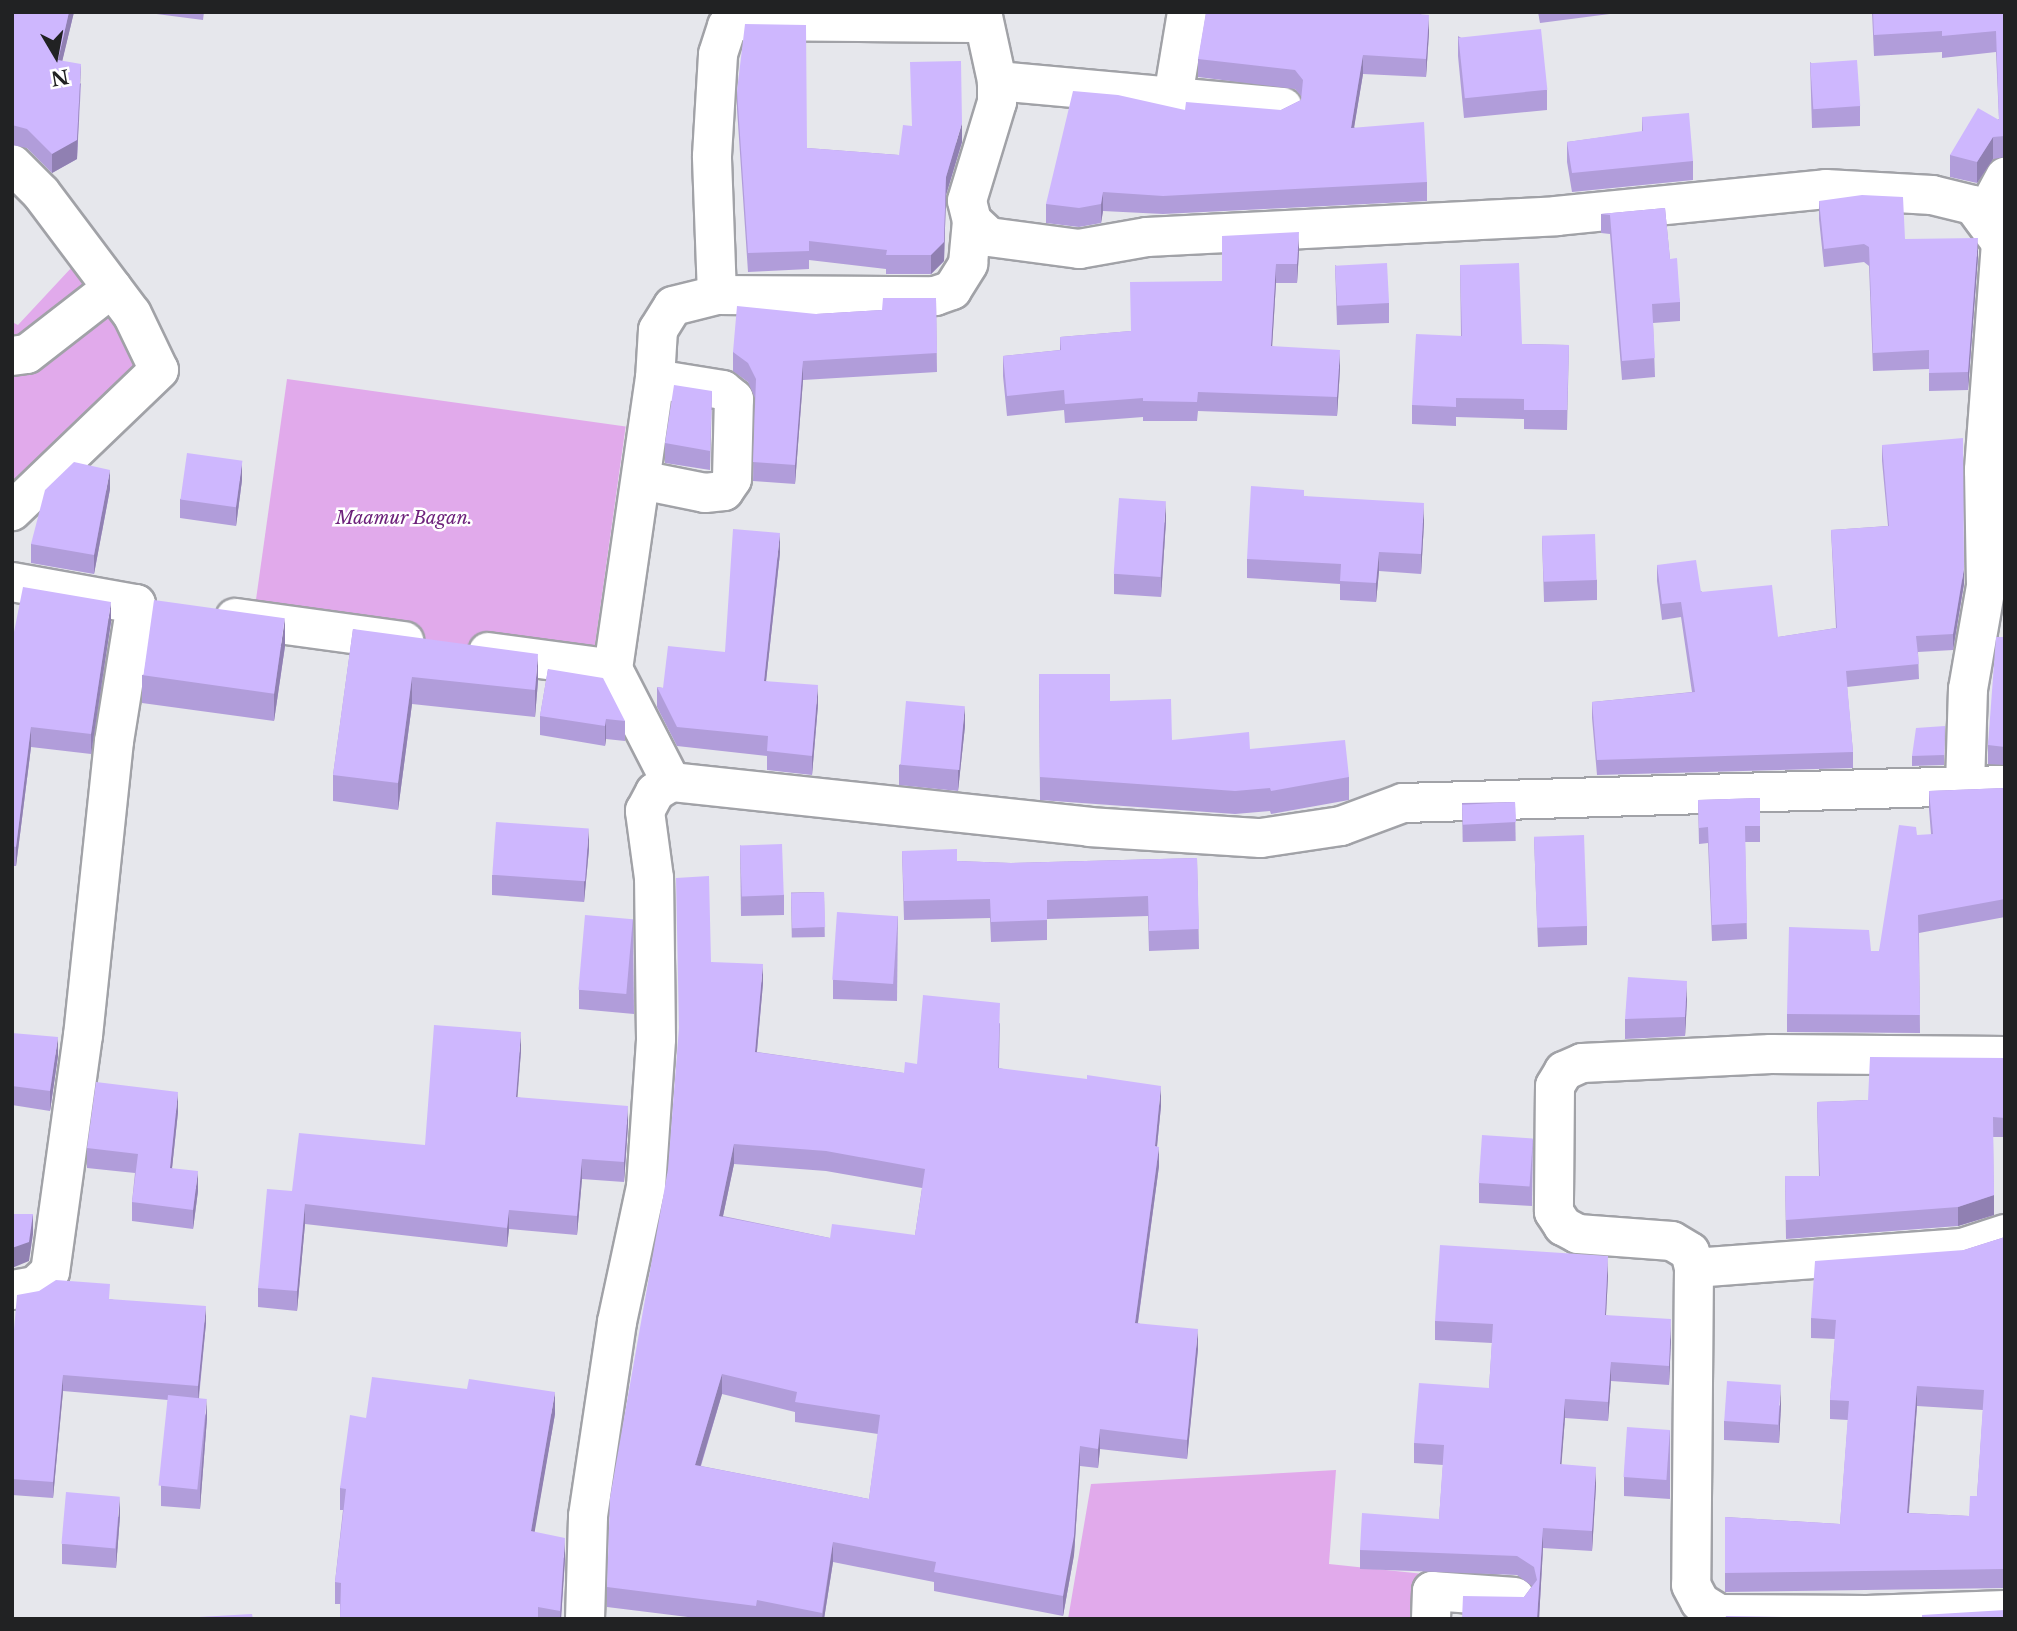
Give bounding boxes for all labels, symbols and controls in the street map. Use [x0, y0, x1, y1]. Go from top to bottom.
north arrow [21, 21, 91, 91]
text: N [49, 64, 71, 90]
park label: Maamur Bagan. [335, 507, 473, 529]

